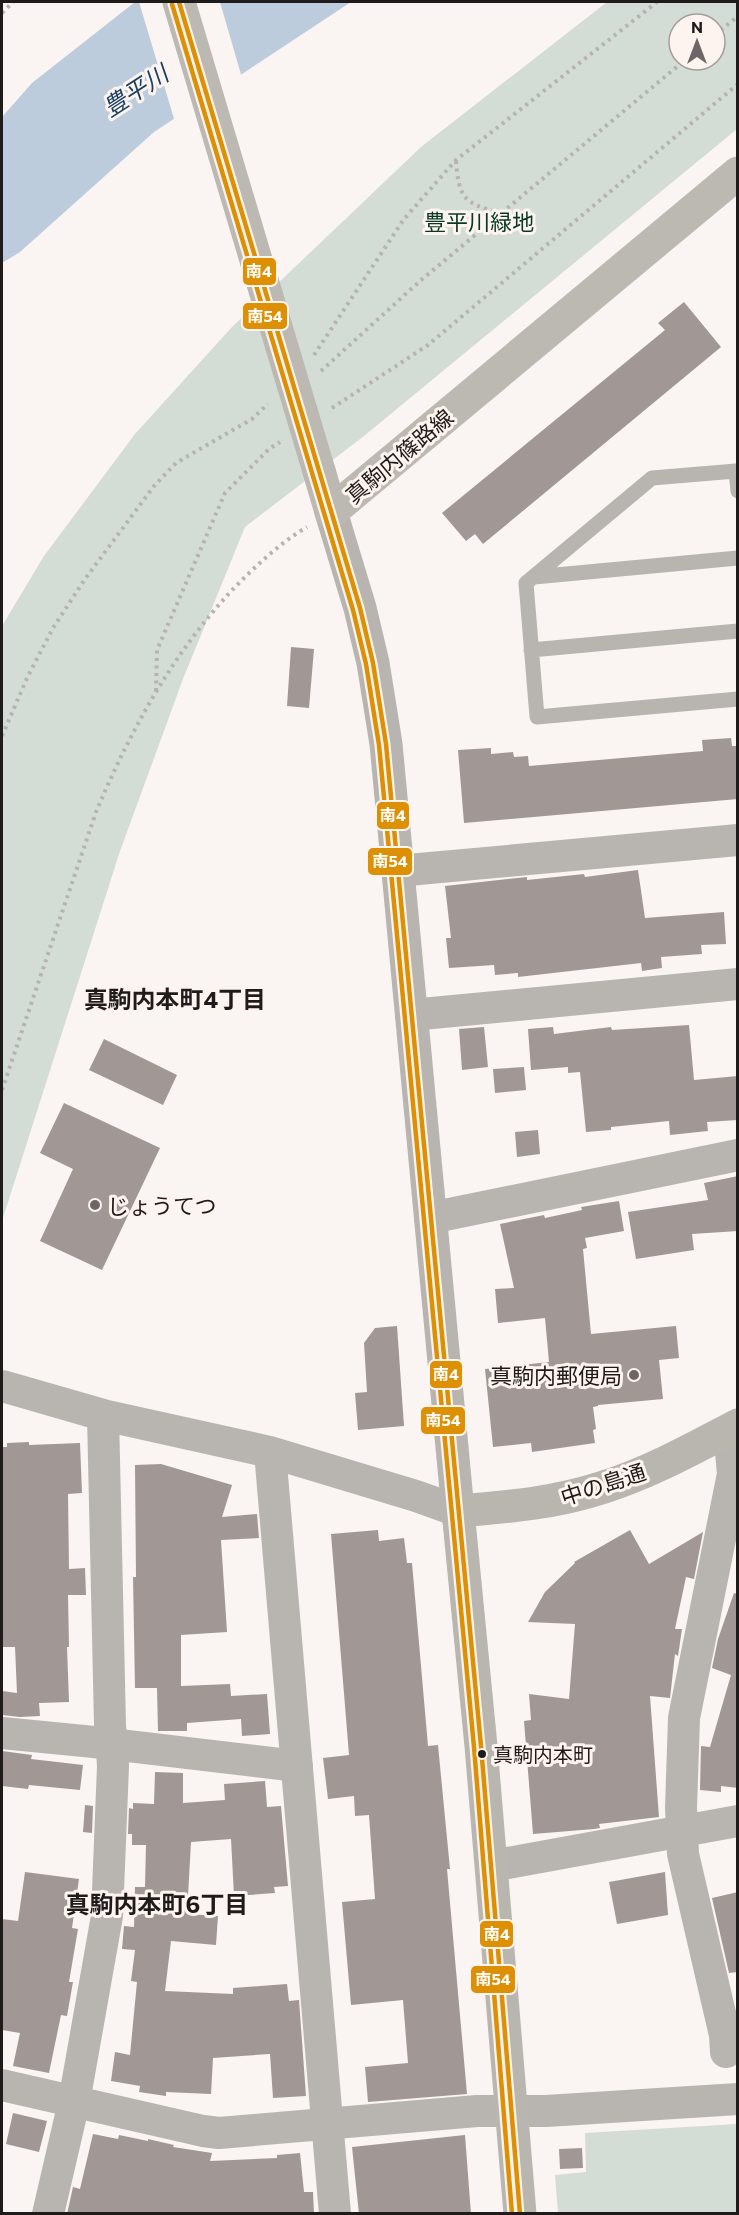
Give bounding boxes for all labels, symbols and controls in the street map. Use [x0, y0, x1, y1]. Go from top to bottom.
north arrow [667, 12, 727, 72]
text: N [691, 17, 703, 36]
water label: 豊平川 [97, 57, 176, 122]
park label: 豊平川緑地 [424, 208, 534, 235]
line badge: 南4 [242, 257, 277, 286]
text: 南4 [246, 261, 272, 280]
line badge: 南54 [242, 302, 288, 330]
text: 南54 [247, 306, 283, 325]
street label: 真駒内篠路線 [340, 403, 458, 509]
line badge: 南4 [376, 801, 410, 830]
text: 南4 [380, 805, 406, 824]
line badge: 南54 [367, 847, 413, 876]
text: 南54 [372, 851, 408, 870]
district label: 真駒内本町4丁目 [84, 984, 266, 1013]
place label: じょうてつ [107, 1192, 217, 1219]
marker: じょうてつ [88, 1198, 102, 1212]
line badge: 南4 [429, 1360, 463, 1389]
place label: 真駒内郵便局 [490, 1362, 622, 1389]
text: 南4 [433, 1364, 459, 1383]
marker: 真駒内郵便局 [627, 1368, 641, 1382]
line badge: 南54 [420, 1406, 466, 1435]
text: 南54 [425, 1410, 461, 1429]
street label: 中の島通 [557, 1458, 649, 1510]
place label: 真駒内本町 [493, 1742, 593, 1766]
marker: 真駒内本町 [476, 1748, 488, 1760]
district label: 真駒内本町6丁目 [66, 1889, 248, 1918]
line badge: 南4 [479, 1920, 514, 1948]
text: 南4 [484, 1924, 510, 1943]
line badge: 南54 [470, 1965, 516, 1994]
text: 南54 [475, 1969, 511, 1988]

